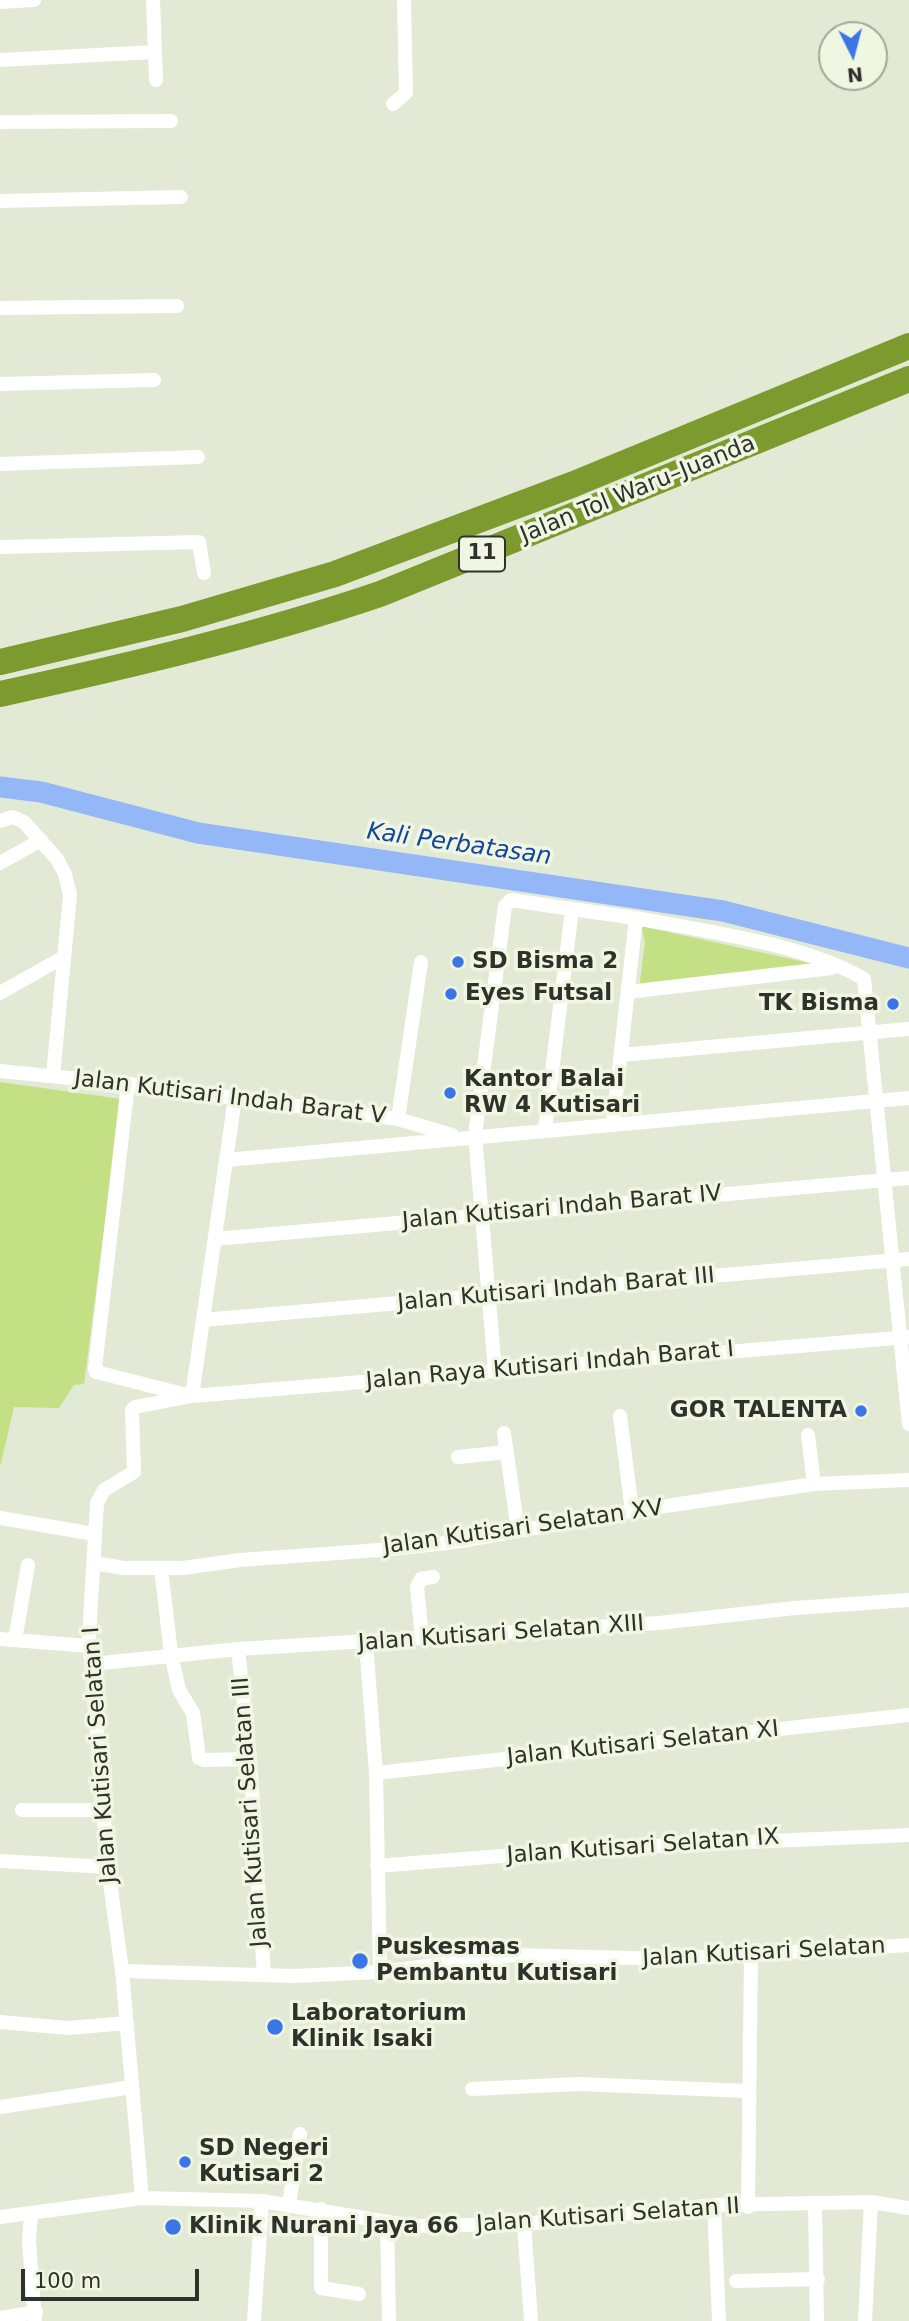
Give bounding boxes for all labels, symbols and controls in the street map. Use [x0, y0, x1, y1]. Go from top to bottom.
north arrow [818, 21, 888, 91]
text: N [846, 63, 864, 87]
street label: Jalan Tol Waru–Juanda [517, 430, 759, 550]
road number: 11 [459, 536, 505, 572]
water label: Kali Perbatasan [365, 818, 553, 872]
place label: SD Bisma 2 [472, 948, 618, 976]
marker: SD Bisma 2 [450, 954, 466, 970]
place label: Eyes Futsal [465, 980, 612, 1008]
marker: Eyes Futsal [443, 986, 459, 1002]
place label: TK Bisma [759, 990, 879, 1018]
marker: TK Bisma [885, 996, 901, 1012]
street label: Jalan Kutisari Indah Barat V [73, 1065, 387, 1131]
place label: Kantor Balai RW 4 Kutisari [464, 1066, 640, 1120]
marker: Kantor Balai RW 4 Kutisari [442, 1085, 458, 1101]
street label: Jalan Kutisari Indah Barat IV [401, 1180, 723, 1236]
street label: Jalan Kutisari Indah Barat III [396, 1262, 716, 1318]
street label: Jalan Raya Kutisari Indah Barat I [365, 1336, 735, 1396]
place label: GOR TALENTA [670, 1397, 847, 1425]
marker: GOR TALENTA [853, 1403, 869, 1419]
street label: Jalan Kutisari Selatan XV [381, 1495, 665, 1561]
street label: Jalan Kutisari Selatan XIII [357, 1610, 645, 1658]
street label: Jalan Kutisari Selatan I [78, 1626, 124, 1884]
street label: Jalan Kutisari Selatan III [228, 1676, 274, 1948]
street label: Jalan Kutisari Selatan XI [506, 1716, 780, 1772]
street label: Jalan Kutisari Selatan IX [506, 1824, 780, 1870]
street label: Jalan Kutisari Selatan [642, 1933, 886, 1973]
place label: Puskesmas Pembantu Kutisari [376, 1934, 617, 1988]
marker: Puskesmas Pembantu Kutisari [350, 1951, 370, 1971]
place label: Laboratorium Klinik Isaki [291, 2000, 467, 2054]
marker: Laboratorium Klinik Isaki [265, 2017, 285, 2037]
place label: SD Negeri Kutisari 2 [199, 2135, 329, 2189]
marker: SD Negeri Kutisari 2 [177, 2154, 193, 2170]
street label: Jalan Kutisari Selatan II [475, 2193, 741, 2239]
place label: Klinik Nurani Jaya 66 [189, 2213, 459, 2241]
marker: Klinik Nurani Jaya 66 [163, 2217, 183, 2237]
scale bar [24, 2254, 203, 2298]
text: 100 m [34, 2269, 101, 2293]

